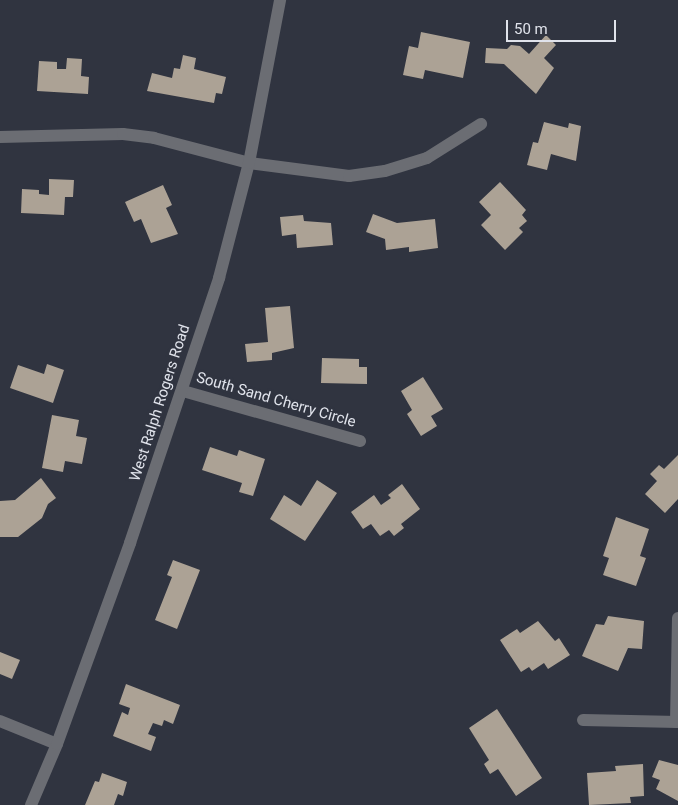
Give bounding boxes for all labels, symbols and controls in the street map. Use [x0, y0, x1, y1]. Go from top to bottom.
scale bar [508, 10, 618, 42]
text: 50 m [514, 20, 548, 38]
street label: West Ralph Rogers Road [126, 322, 194, 484]
street label: South Sand Cherry Circle [194, 369, 358, 431]

